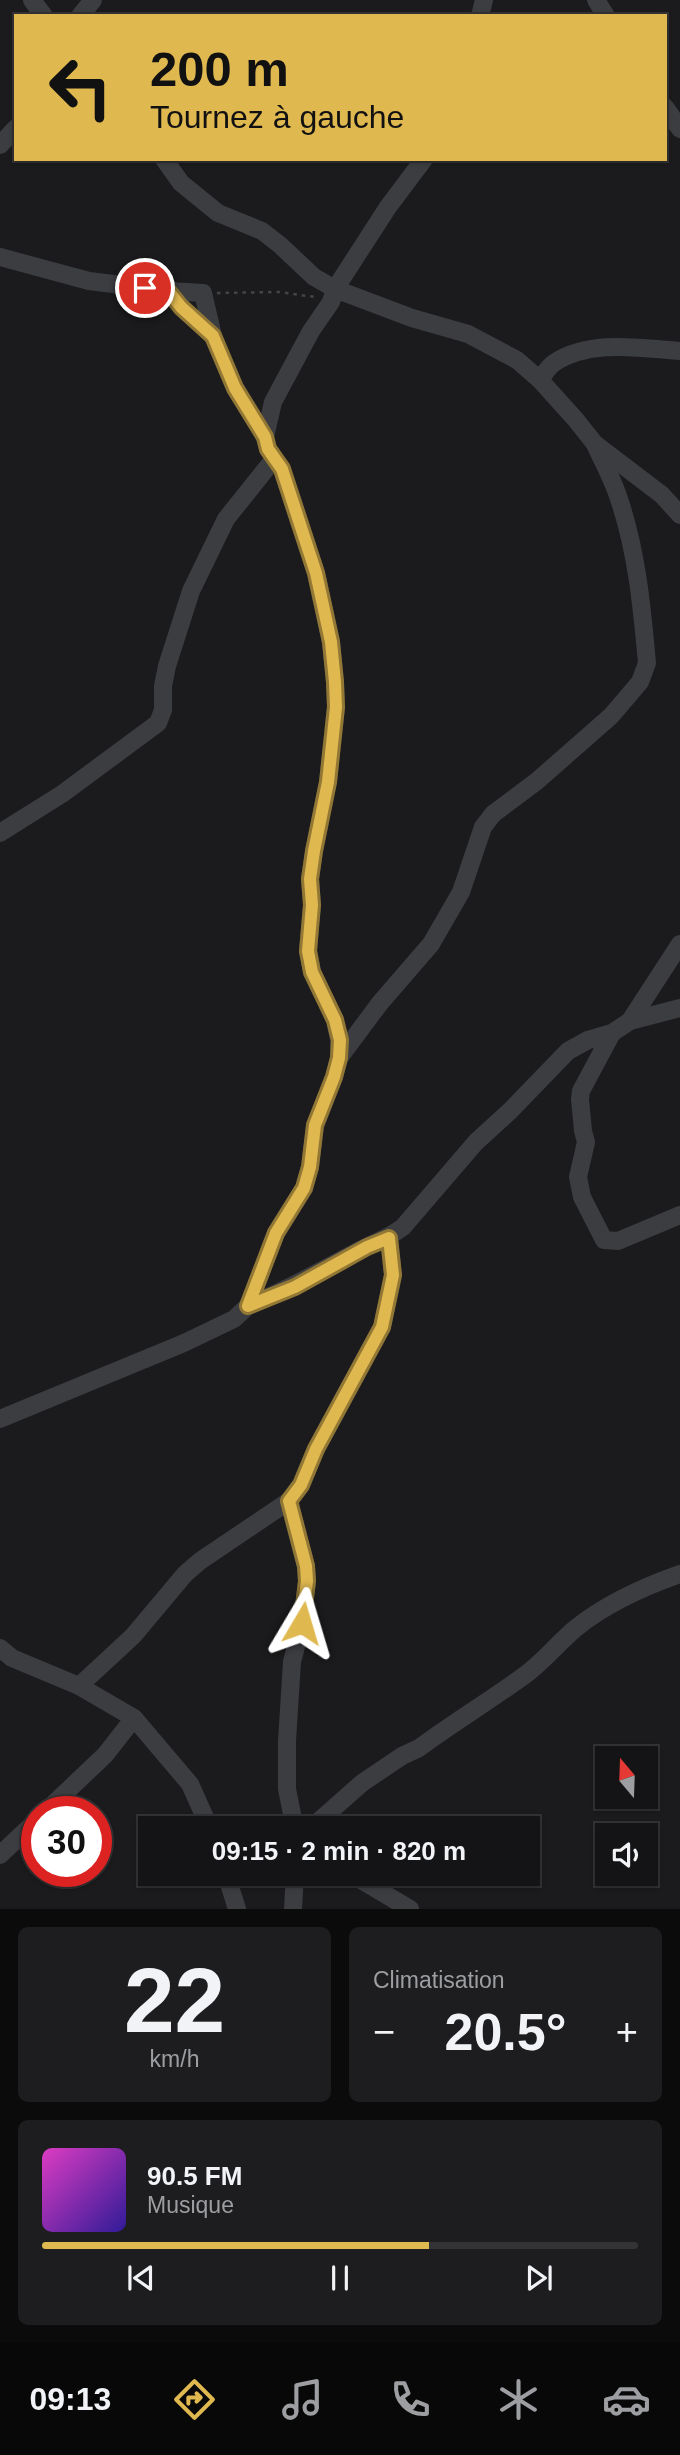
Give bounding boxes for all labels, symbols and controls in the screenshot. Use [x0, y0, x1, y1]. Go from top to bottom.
icon: left [35, 42, 126, 133]
text: 200 m [150, 42, 289, 96]
text: Tournez à gauche [150, 99, 404, 135]
pin [115, 258, 175, 318]
icon: arrive [126, 269, 164, 307]
position arrow [265, 1586, 339, 1660]
north arrow [595, 1746, 658, 1810]
map controls [595, 1746, 658, 1886]
speed limit sign: 30 [21, 1796, 112, 1887]
button: sound [595, 1823, 658, 1886]
text: 09:15 · 2 min · 820 m [212, 1836, 466, 1866]
text: 22 [124, 1950, 225, 2051]
text: Climatisation [373, 1967, 505, 1993]
text: 20.5° [444, 2003, 567, 2061]
text: − [373, 2011, 395, 2053]
text: + [616, 2011, 638, 2053]
text: km/h [150, 2046, 199, 2072]
text: 90.5 FM [147, 2161, 242, 2191]
text: Musique [147, 2192, 234, 2218]
icon: previous [122, 2259, 160, 2297]
icon: pause [321, 2259, 359, 2297]
icon: next [520, 2259, 558, 2297]
icon: directions [170, 2375, 219, 2424]
icon: music [278, 2375, 327, 2424]
icon: phone [386, 2375, 435, 2424]
icon: climate [494, 2375, 543, 2424]
icon: car [602, 2375, 651, 2424]
text: 09:13 [29, 2381, 111, 2417]

